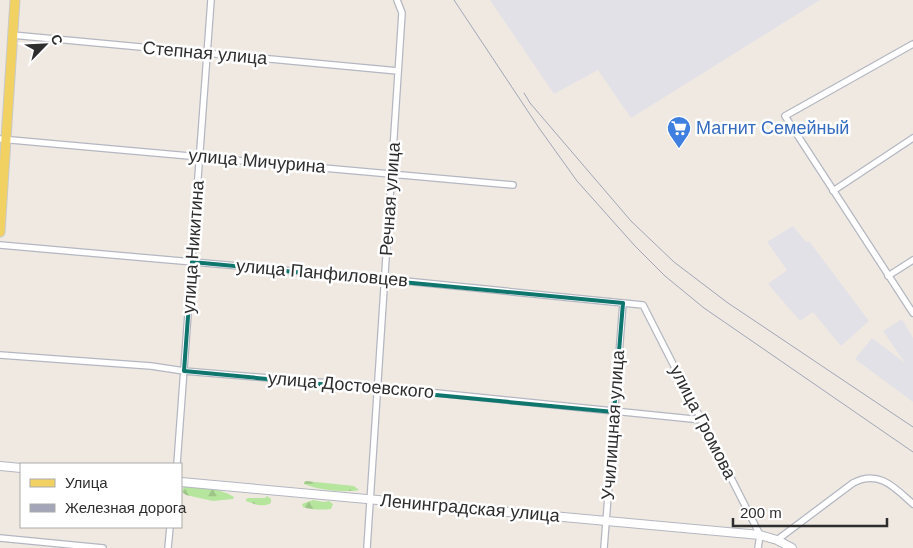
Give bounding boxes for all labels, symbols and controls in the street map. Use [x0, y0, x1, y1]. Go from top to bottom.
north arrow [20, 20, 70, 70]
text: С [48, 32, 66, 48]
street label: Степная улица [142, 38, 269, 68]
supermarket icon: Магнит Семейный [666, 115, 692, 149]
place label: Магнит Семейный [696, 118, 849, 138]
street label: Речная улица [376, 140, 404, 257]
street label: улица Мичурина [188, 145, 327, 177]
street label: улица Никитина [178, 179, 208, 314]
street label: улица Панфиловцев [235, 256, 409, 290]
street label: Училищная улица [598, 348, 628, 501]
street label: улица Громова [666, 362, 741, 483]
street label: улица Достоевского [267, 368, 435, 402]
legend [20, 463, 182, 528]
text: Улица [65, 474, 108, 491]
street label: Ленинградская улица [379, 490, 562, 526]
scale bar [733, 496, 887, 528]
text: Железная дорога [65, 499, 187, 516]
text: 200 m [740, 504, 782, 521]

